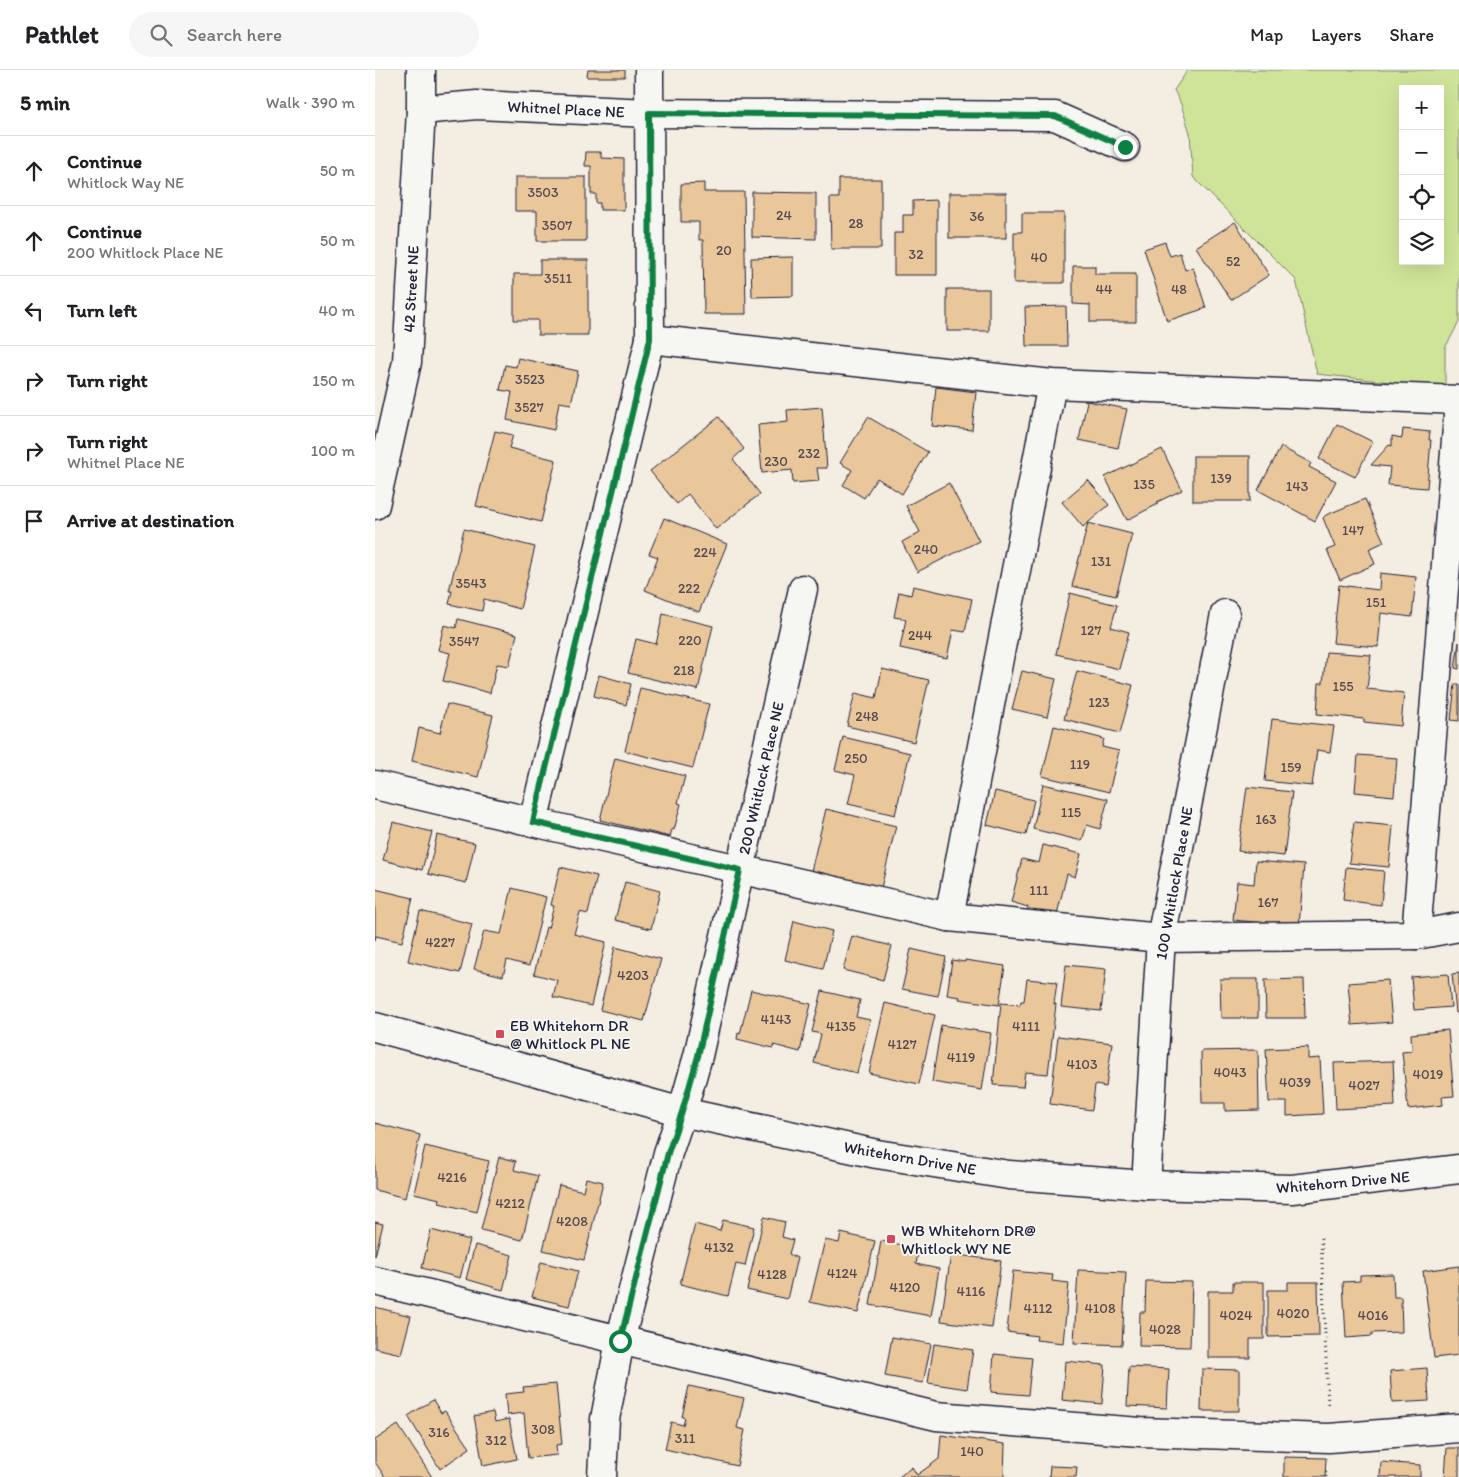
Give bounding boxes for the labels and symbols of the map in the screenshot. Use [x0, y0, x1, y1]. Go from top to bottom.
street label: Whitnel Place NE [507, 96, 625, 122]
route end [1114, 136, 1137, 159]
house number: 3503 [527, 184, 559, 201]
house number: 24 [776, 207, 792, 224]
house number: 36 [969, 208, 985, 225]
house number: 28 [848, 215, 864, 232]
house number: 3507 [542, 217, 572, 234]
house number: 20 [716, 242, 732, 259]
street label: 42 Street NE [399, 245, 423, 333]
house number: 32 [909, 246, 924, 263]
house number: 40 [1030, 249, 1048, 266]
house number: 52 [1226, 253, 1241, 270]
house number: 3511 [544, 270, 572, 287]
house number: 44 [1096, 281, 1113, 298]
house number: 48 [1171, 281, 1187, 298]
house number: 3523 [515, 371, 545, 388]
house number: 3527 [514, 399, 544, 416]
house number: 232 [798, 445, 821, 462]
house number: 230 [764, 453, 788, 470]
house number: 139 [1210, 470, 1232, 487]
house number: 135 [1133, 476, 1155, 493]
house number: 143 [1286, 478, 1309, 495]
house number: 147 [1342, 522, 1364, 539]
house number: 240 [914, 541, 938, 558]
house number: 224 [693, 544, 717, 561]
house number: 131 [1091, 553, 1112, 570]
house number: 3543 [455, 575, 487, 592]
house number: 222 [678, 580, 701, 597]
house number: 151 [1366, 594, 1387, 611]
house number: 127 [1081, 622, 1101, 639]
house number: 244 [908, 627, 933, 644]
house number: 220 [678, 632, 702, 649]
house number: 3547 [449, 633, 479, 650]
house number: 218 [673, 662, 695, 679]
house number: 155 [1332, 678, 1354, 695]
house number: 123 [1088, 694, 1110, 711]
street label: 200 Whitlock Place NE [734, 700, 788, 856]
house number: 248 [855, 708, 879, 725]
house number: 250 [844, 750, 868, 767]
house number: 119 [1070, 756, 1090, 773]
house number: 159 [1280, 759, 1302, 776]
house number: 115 [1061, 804, 1081, 821]
street label: 100 Whitlock Place NE [1151, 805, 1197, 961]
house number: 163 [1255, 811, 1277, 828]
house number: 111 [1029, 882, 1049, 899]
house number: 167 [1258, 894, 1278, 911]
house number: 4227 [425, 934, 455, 951]
house number: 4203 [617, 967, 649, 984]
house number: 4143 [761, 1011, 792, 1028]
place label: EB Whitehorn DR @ Whitlock PL NE [510, 1016, 631, 1053]
house number: 4135 [826, 1018, 856, 1035]
house number: 4111 [1012, 1018, 1040, 1035]
marker: EB Whitehorn DR @ Whitlock PL NE [494, 1028, 506, 1040]
house number: 4127 [887, 1036, 917, 1053]
house number: 4119 [947, 1049, 975, 1066]
house number: 4103 [1066, 1056, 1098, 1073]
house number: 4043 [1213, 1064, 1247, 1081]
house number: 4019 [1413, 1066, 1443, 1083]
house number: 4039 [1279, 1074, 1311, 1091]
house number: 4027 [1348, 1077, 1380, 1094]
street label: Whitehorn Drive NE [842, 1137, 978, 1179]
street label: Whitehorn Drive NE [1275, 1167, 1411, 1197]
house number: 4216 [437, 1169, 467, 1186]
house number: 4212 [495, 1195, 525, 1212]
house number: 4208 [556, 1213, 588, 1230]
place label: WB Whitehorn DR@ Whitlock WY NE [901, 1221, 1036, 1258]
marker: WB Whitehorn DR@ Whitlock WY NE [885, 1233, 897, 1245]
house number: 4132 [704, 1239, 735, 1256]
house number: 4124 [827, 1265, 858, 1282]
house number: 4128 [757, 1266, 787, 1283]
house number: 4120 [890, 1279, 920, 1296]
house number: 4116 [957, 1283, 985, 1300]
house number: 4112 [1024, 1300, 1053, 1317]
house number: 4108 [1084, 1300, 1116, 1317]
house number: 4020 [1276, 1305, 1310, 1322]
house number: 4024 [1220, 1307, 1253, 1324]
house number: 4016 [1358, 1307, 1388, 1324]
house number: 4028 [1149, 1321, 1181, 1338]
route start [609, 1330, 632, 1353]
house number: 308 [531, 1421, 555, 1438]
house number: 316 [428, 1424, 450, 1441]
house number: 311 [675, 1430, 696, 1447]
house number: 312 [485, 1432, 507, 1449]
house number: 140 [960, 1443, 984, 1460]

